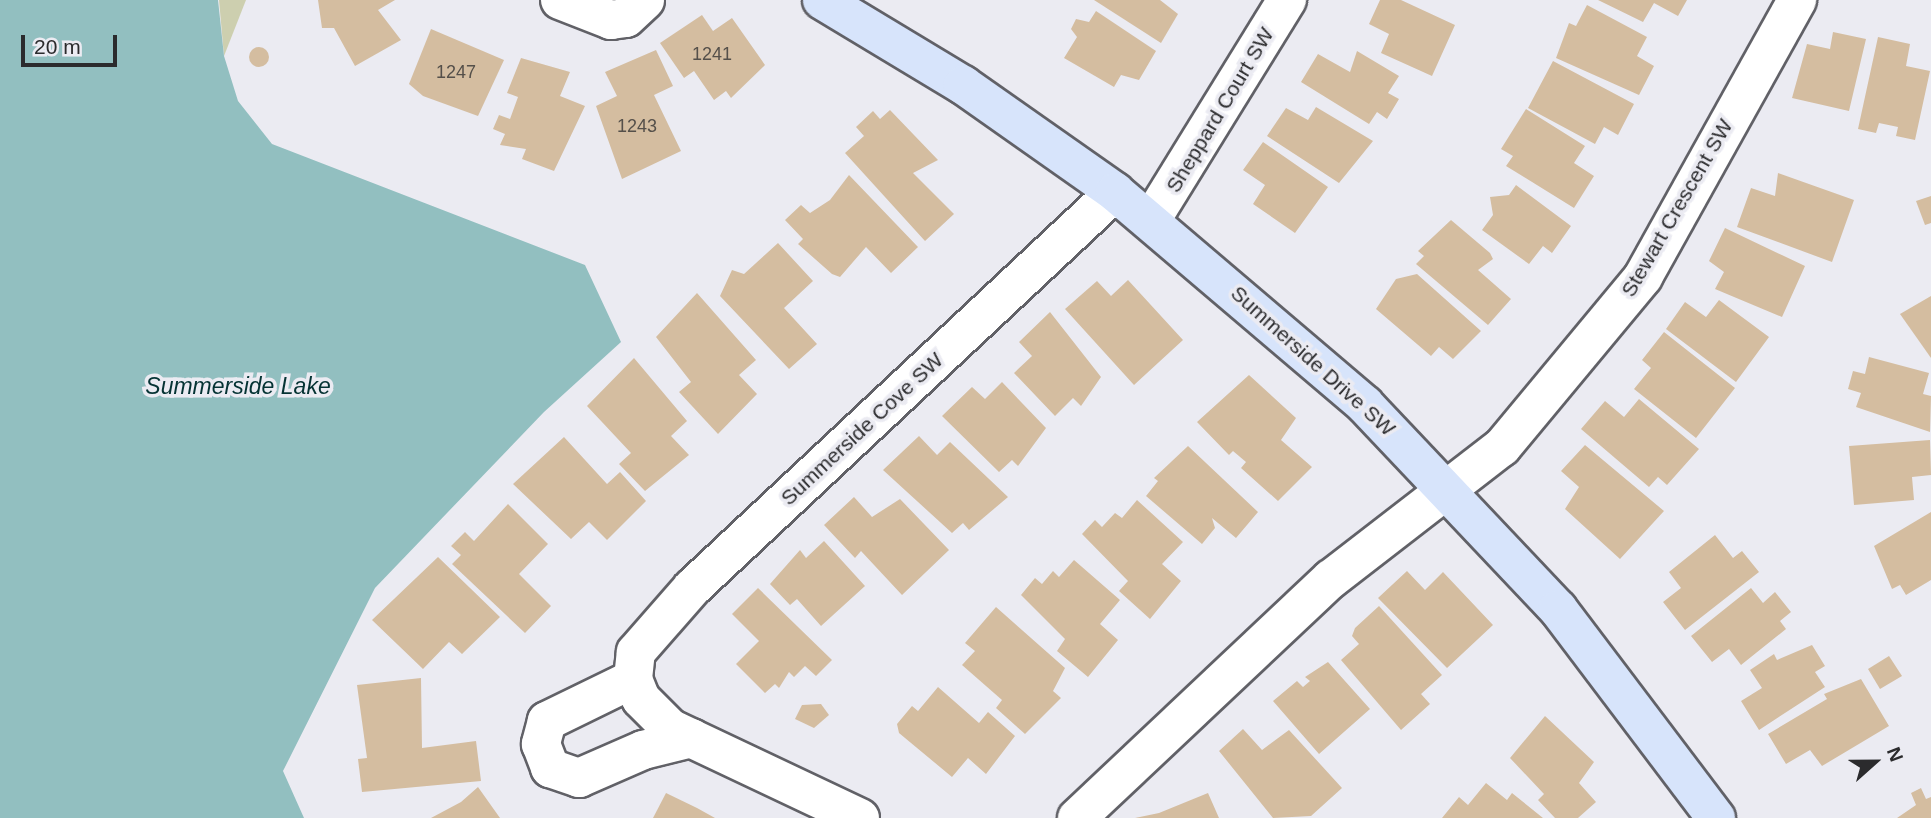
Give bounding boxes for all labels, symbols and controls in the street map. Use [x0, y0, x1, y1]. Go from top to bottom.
scale bar [24, 21, 121, 65]
street label: Sheppard Court SW [1161, 23, 1279, 197]
text: 20 m [34, 35, 81, 58]
house number: 1241 [692, 43, 732, 65]
house number: 1247 [436, 61, 476, 83]
house number: 1243 [617, 115, 657, 137]
street label: Stewart Crescent SW [1616, 115, 1738, 301]
street label: Summerside Drive SW [1226, 281, 1400, 441]
street label: Summerside Cove SW [776, 347, 948, 511]
water label: Summerside Lake [145, 372, 331, 400]
north arrow [1840, 727, 1910, 797]
text: N [1883, 744, 1907, 764]

